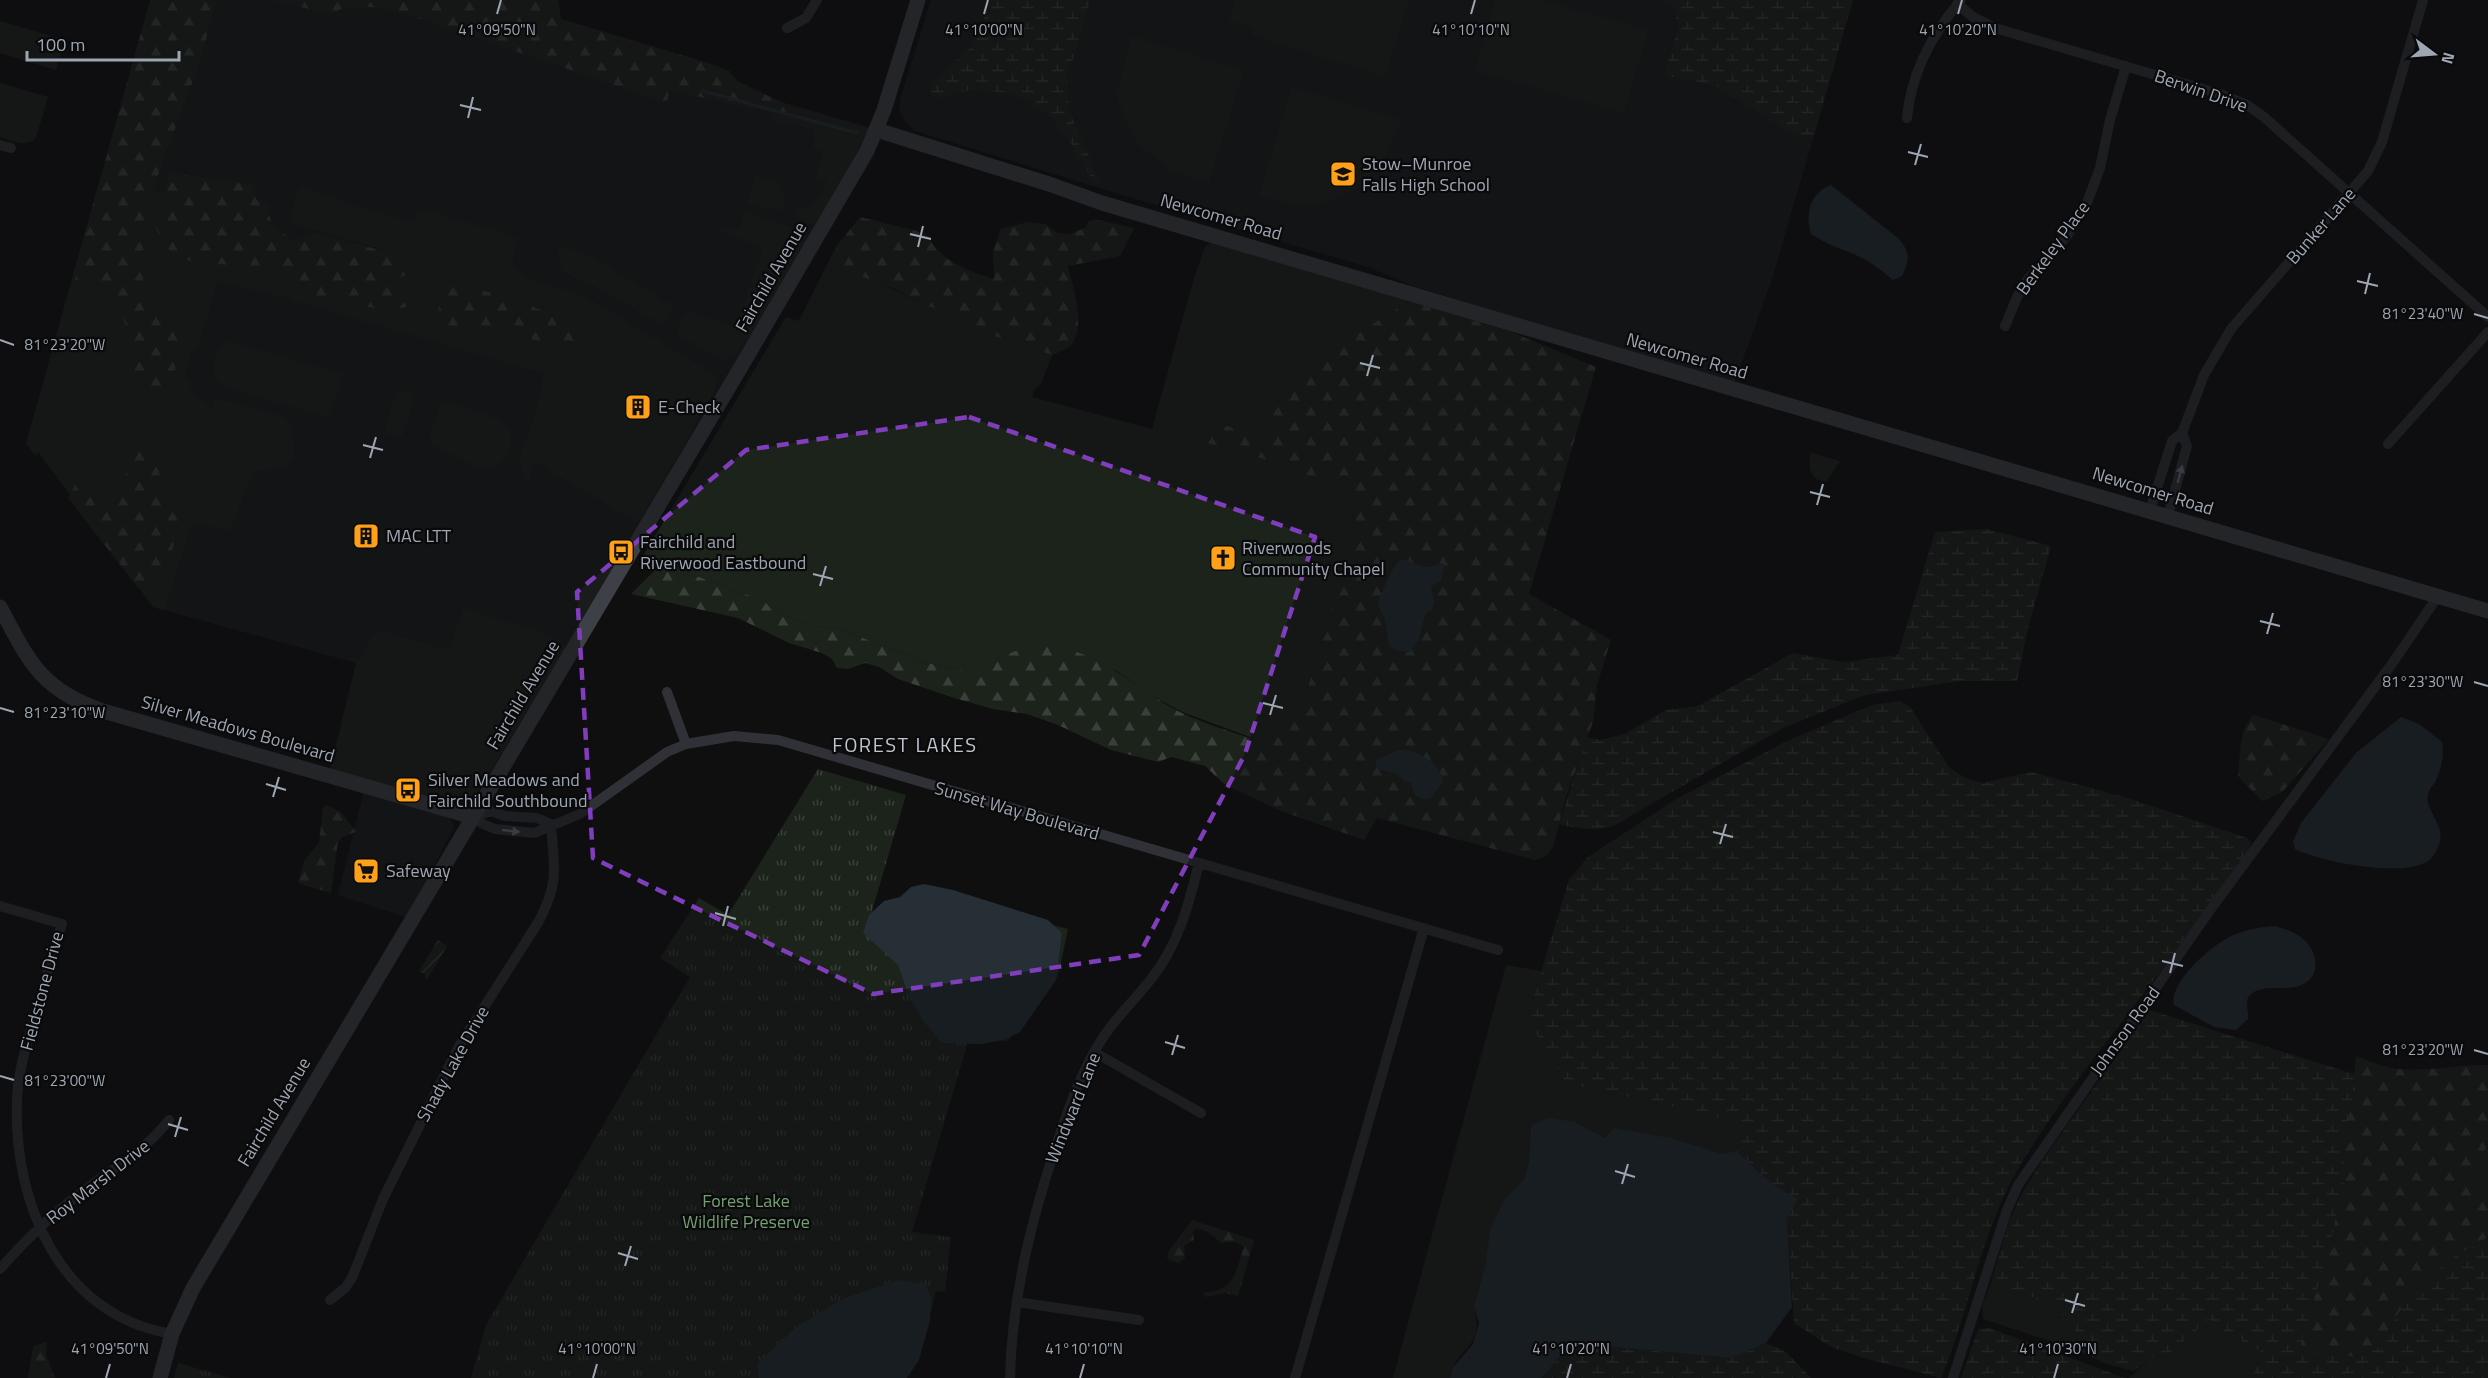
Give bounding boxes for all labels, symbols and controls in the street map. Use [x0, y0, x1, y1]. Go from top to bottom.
text: 41°09'50"N [458, 18, 536, 41]
text: 41°10'00"N [945, 18, 1023, 41]
text: 41°10'10"N [1432, 18, 1510, 41]
text: 41°10'20"N [1919, 18, 1997, 41]
scale bar [27, 24, 178, 62]
north arrow [2404, 24, 2464, 84]
text: 100 m [36, 31, 85, 58]
text: N [2435, 49, 2461, 67]
street label: Berwin Drive [2151, 62, 2251, 119]
place label: Stow–Munroe Falls High School [1362, 150, 1490, 198]
school or university icon: Stow–Munroe Falls High School [1328, 159, 1358, 189]
street label: Bunker Lane [2279, 181, 2362, 270]
street label: Newcomer Road [1157, 186, 1285, 247]
street label: Berkeley Place [2009, 195, 2096, 300]
street label: Fairchild Avenue [728, 217, 813, 337]
text: 81°23'40"W [2383, 302, 2463, 325]
street label: Newcomer Road [1623, 325, 1751, 386]
text: 81°23'20"W [25, 333, 105, 356]
building icon: E-Check [623, 392, 653, 422]
place label: E-Check [658, 393, 721, 420]
street label: Newcomer Road [2089, 459, 2217, 522]
one-way arrow [2175, 465, 2185, 483]
building icon: MAC LTT [351, 521, 381, 551]
place label: MAC LTT [386, 522, 452, 549]
place label: Fairchild and Riverwood Eastbound [640, 528, 806, 576]
place label: Riverwoods Community Chapel [1242, 534, 1385, 582]
bus stop icon: Fairchild and Riverwood Eastbound [606, 537, 636, 567]
church icon: Riverwoods Community Chapel [1208, 543, 1238, 573]
street label: Fairchild Avenue [479, 635, 566, 755]
text: 81°23'30"W [2383, 670, 2463, 693]
street label: Silver Meadows Boulevard [138, 688, 338, 769]
text: 81°23'10"W [25, 701, 105, 724]
district label: FOREST LAKES [832, 729, 978, 760]
place label: Silver Meadows and Fairchild Southbound [428, 766, 588, 814]
street label: Sunset Way Boulevard [932, 774, 1103, 847]
bus stop icon: Silver Meadows and Fairchild Southbound [393, 775, 423, 805]
one-way arrow [502, 826, 521, 836]
supermarket icon: Safeway [351, 856, 381, 886]
place label: Safeway [386, 857, 451, 884]
street label: Fieldstone Drive [13, 928, 70, 1054]
street label: Johnson Road [2083, 981, 2166, 1081]
street label: Shady Lake Drive [409, 1001, 496, 1127]
text: 81°23'20"W [2383, 1038, 2463, 1061]
street label: Windward Lane [1038, 1048, 1107, 1167]
street label: Fairchild Avenue [230, 1052, 317, 1172]
text: 81°23'00"W [25, 1069, 105, 1092]
street label: Roy Marsh Drive [40, 1133, 155, 1231]
park label: Forest Lake Wildlife Preserve [682, 1187, 810, 1235]
text: 41°09'50"N [71, 1337, 149, 1360]
text: 41°10'00"N [558, 1337, 636, 1360]
text: 41°10'10"N [1045, 1337, 1123, 1360]
text: 41°10'20"N [1532, 1337, 1610, 1360]
text: 41°10'30"N [2019, 1337, 2097, 1360]

